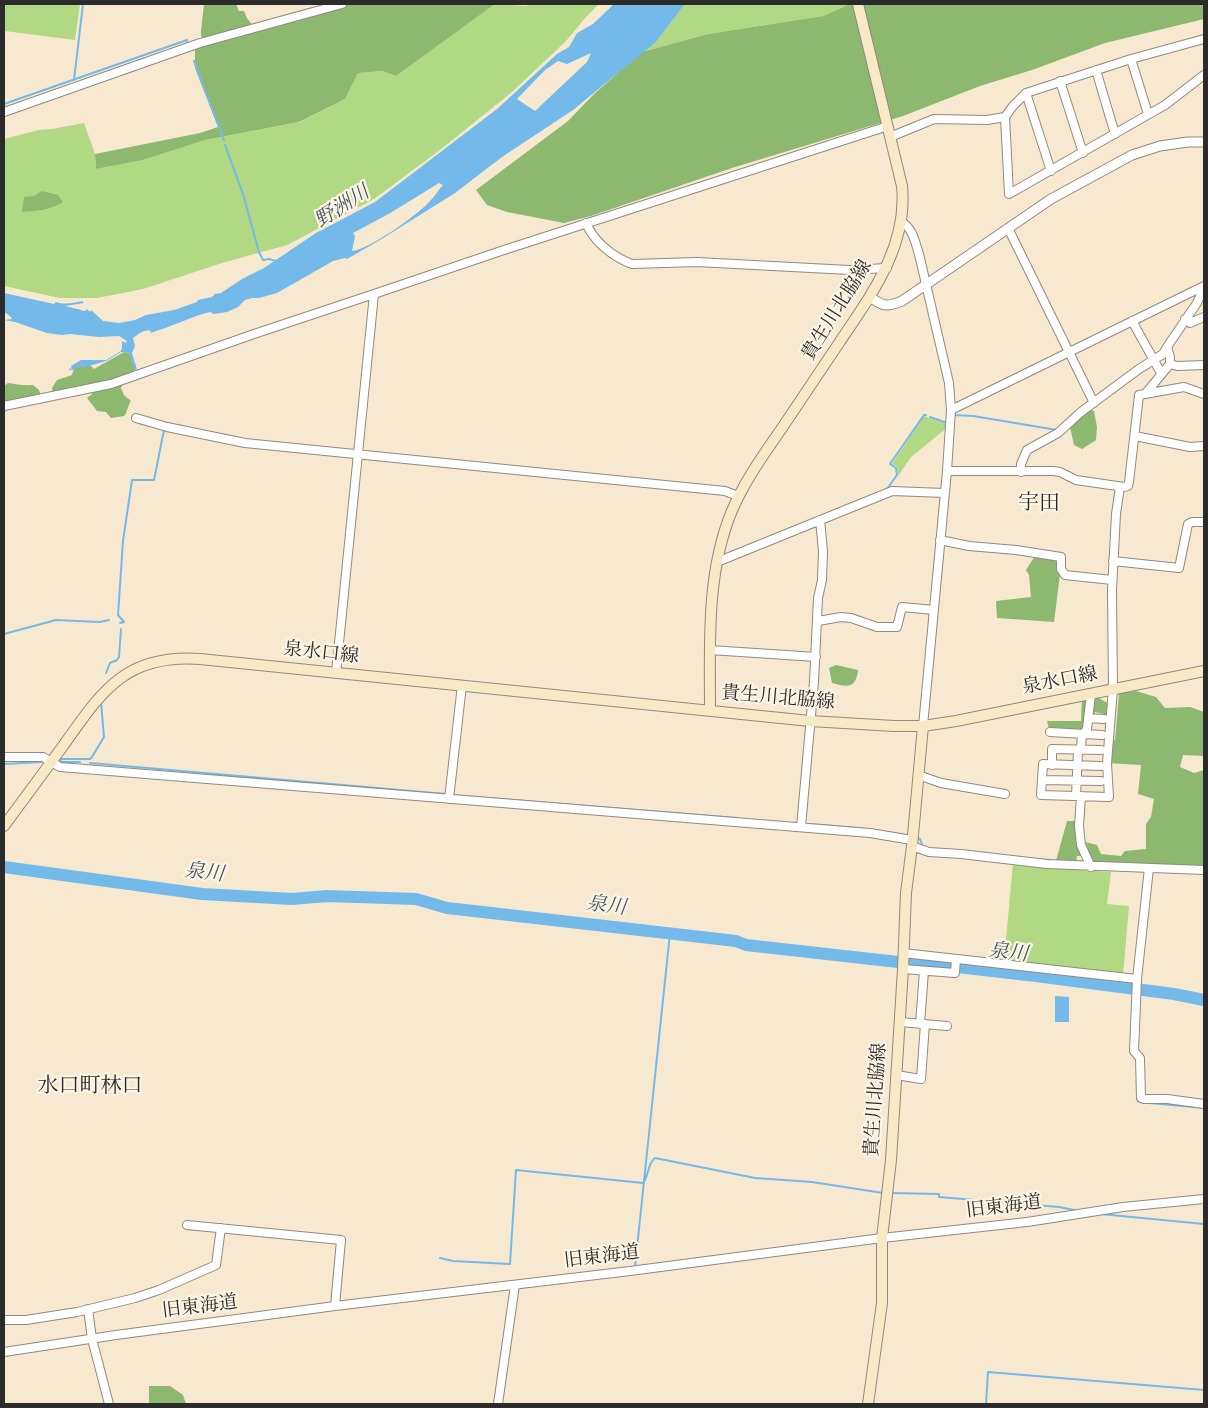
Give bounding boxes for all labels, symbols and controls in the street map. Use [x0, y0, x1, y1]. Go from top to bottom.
water label: 野洲川 [311, 182, 375, 234]
street label: 貴生川北脇線 [798, 257, 878, 365]
district label: 宇田 [1018, 492, 1060, 518]
street label: 泉水口線 [282, 639, 360, 669]
street label: 泉水口線 [1021, 664, 1099, 700]
street label: 貴生川北脇線 [720, 683, 836, 715]
water label: 泉川 [183, 860, 225, 888]
water label: 泉川 [585, 893, 627, 921]
water label: 泉川 [987, 940, 1029, 968]
street label: 貴生川北脇線 [862, 1042, 892, 1158]
district label: 水口町林口 [38, 1075, 142, 1101]
street label: 旧東海道 [965, 1192, 1043, 1224]
street label: 旧東海道 [563, 1242, 641, 1274]
street label: 旧東海道 [161, 1292, 239, 1324]

